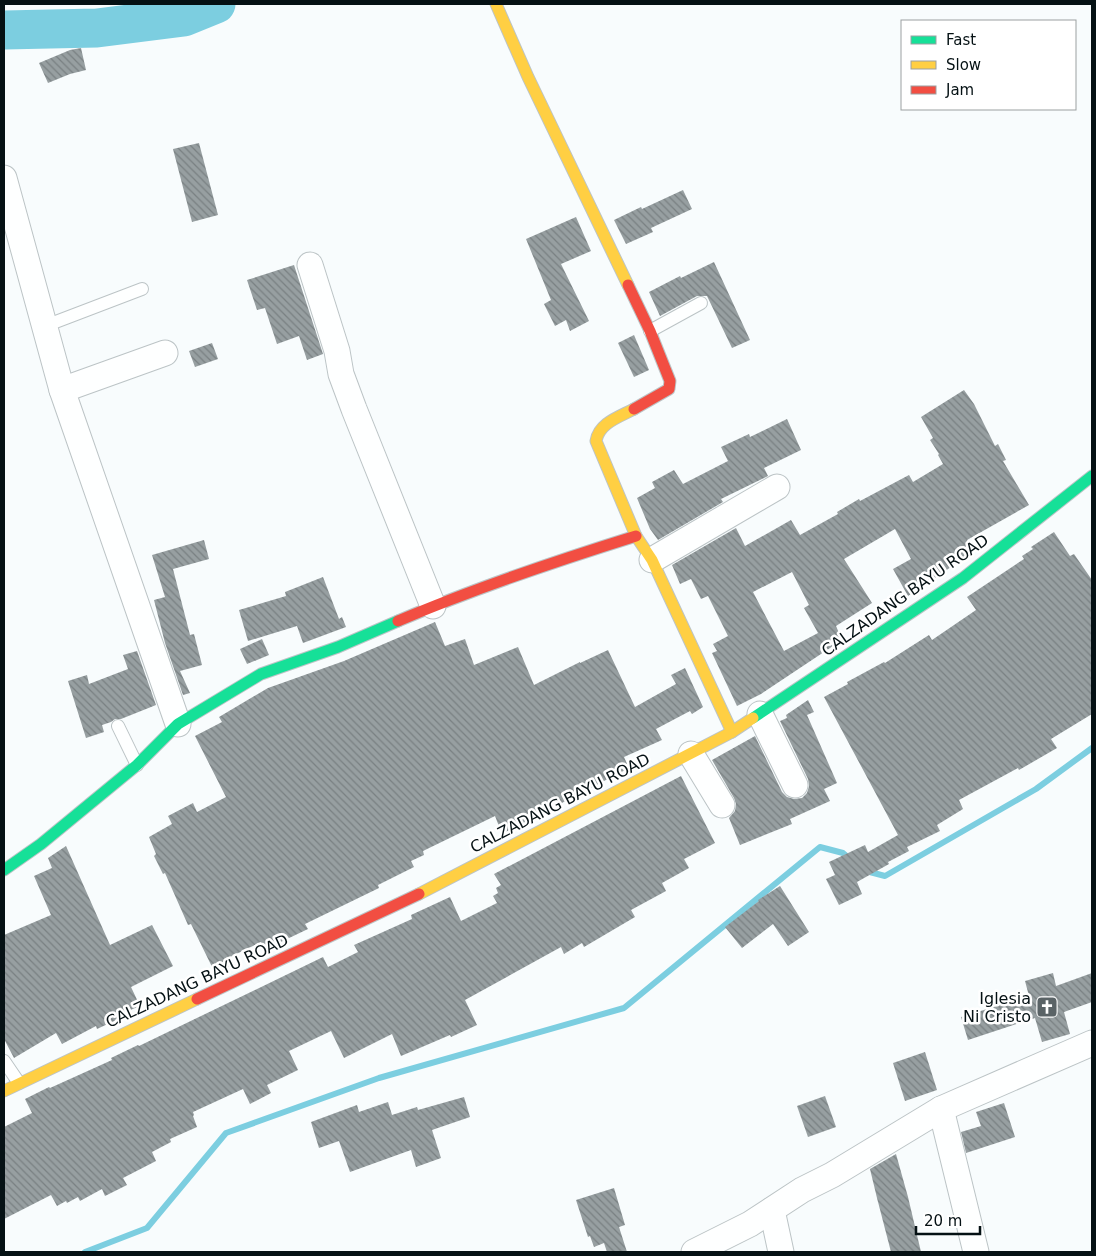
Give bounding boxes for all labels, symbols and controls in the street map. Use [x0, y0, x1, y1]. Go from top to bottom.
legend [901, 20, 1076, 110]
text: Fast [946, 31, 976, 49]
text: Slow [946, 56, 981, 74]
text: Jam [945, 81, 974, 99]
street label: CALZADANG BAYU ROAD [818, 530, 992, 660]
street label: CALZADANG BAYU ROAD [467, 749, 653, 857]
street label: CALZADANG BAYU ROAD [103, 930, 291, 1032]
place label: Iglesia Ni Cristo [963, 989, 1031, 1026]
church icon: Iglesia Ni Cristo [1035, 995, 1059, 1019]
scale bar [916, 1204, 980, 1236]
text: 20 m [924, 1212, 962, 1230]

